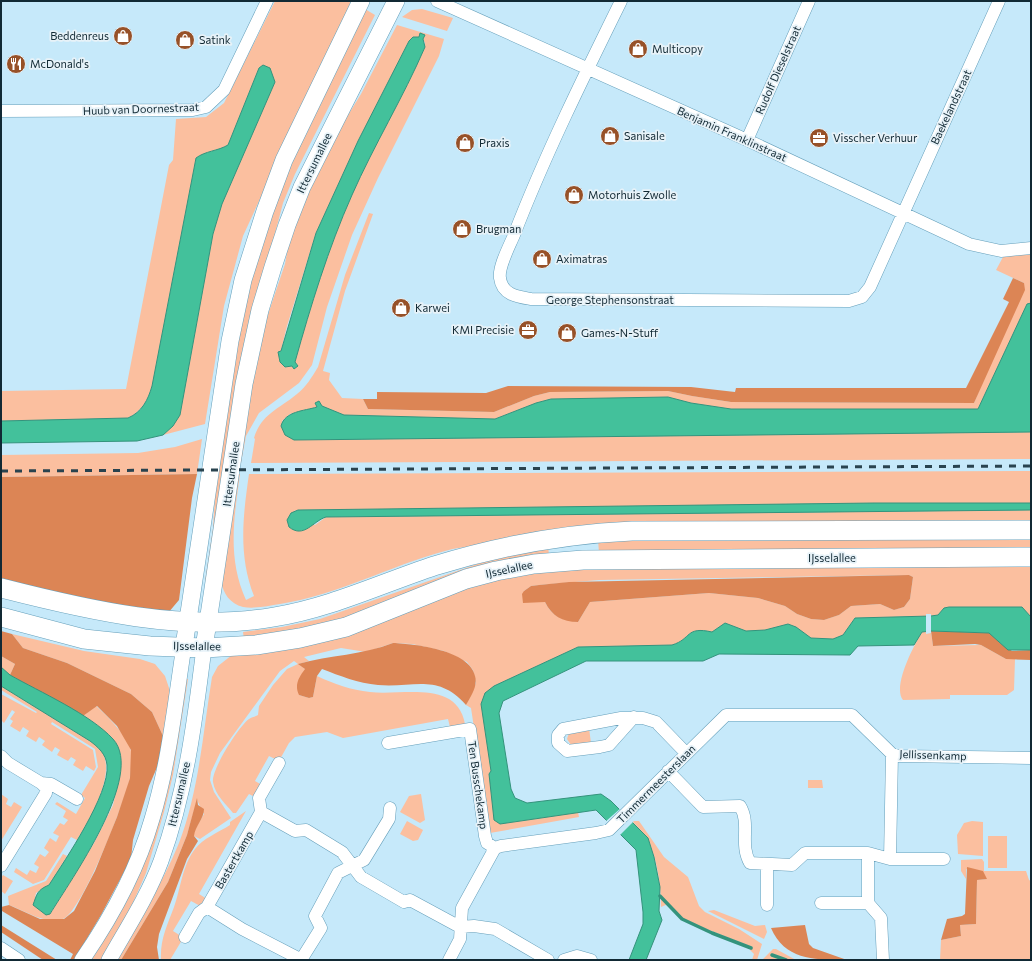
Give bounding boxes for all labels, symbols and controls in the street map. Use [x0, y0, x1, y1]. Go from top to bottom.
street label: Rudolf Dieselstraat [752, 23, 803, 116]
shop icon: Beddenreus [112, 25, 134, 47]
place label: Beddenreus [50, 29, 109, 42]
shop icon: Satink [174, 29, 196, 51]
place label: Satink [199, 33, 231, 46]
shop icon: Multicopy [627, 38, 649, 60]
place label: Multicopy [652, 42, 703, 55]
restaurant icon: McDonald's [5, 53, 27, 75]
place label: McDonald's [30, 57, 89, 70]
street label: Baekelandstraat [928, 67, 974, 146]
street label: Huub van Doornestraat [83, 100, 200, 117]
street label: Benjamin Franklinstraat [675, 103, 790, 164]
shop icon: Sanisale [599, 125, 621, 147]
office icon: Visscher Verhuur [808, 127, 830, 149]
place label: Sanisale [624, 129, 665, 142]
street label: Ittersumallee [293, 130, 334, 195]
place label: Visscher Verhuur [833, 131, 918, 144]
shop icon: Praxis [454, 132, 476, 154]
place label: Praxis [479, 136, 510, 149]
shop icon: Motorhuis Zwolle [563, 184, 585, 206]
place label: Motorhuis Zwolle [588, 188, 676, 201]
shop icon: Brugman [451, 218, 473, 240]
place label: Brugman [476, 222, 521, 235]
shop icon: Aximatras [531, 248, 553, 270]
place label: Aximatras [556, 252, 607, 265]
street label: George Stephensonstraat [546, 293, 674, 306]
shop icon: Karwei [390, 297, 412, 319]
place label: Karwei [415, 301, 450, 314]
office icon: KMI Precisie [517, 319, 539, 341]
shop icon: Games-N-Stuff [556, 322, 578, 344]
place label: KMI Precisie [452, 323, 514, 336]
place label: Games-N-Stuff [581, 326, 659, 339]
street label: Ittersumallee [219, 440, 242, 507]
street label: IJsselallee [808, 551, 856, 565]
street label: IJsselallee [484, 557, 534, 581]
street label: IJsselallee [173, 639, 221, 653]
street label: Ten Busschekamp [466, 740, 491, 830]
street label: Timmermeesterslaan [614, 742, 698, 826]
street label: Jellissenkamp [899, 747, 967, 763]
street label: Ittersumallee [165, 760, 192, 827]
street label: Bastertkamp [212, 828, 255, 891]

